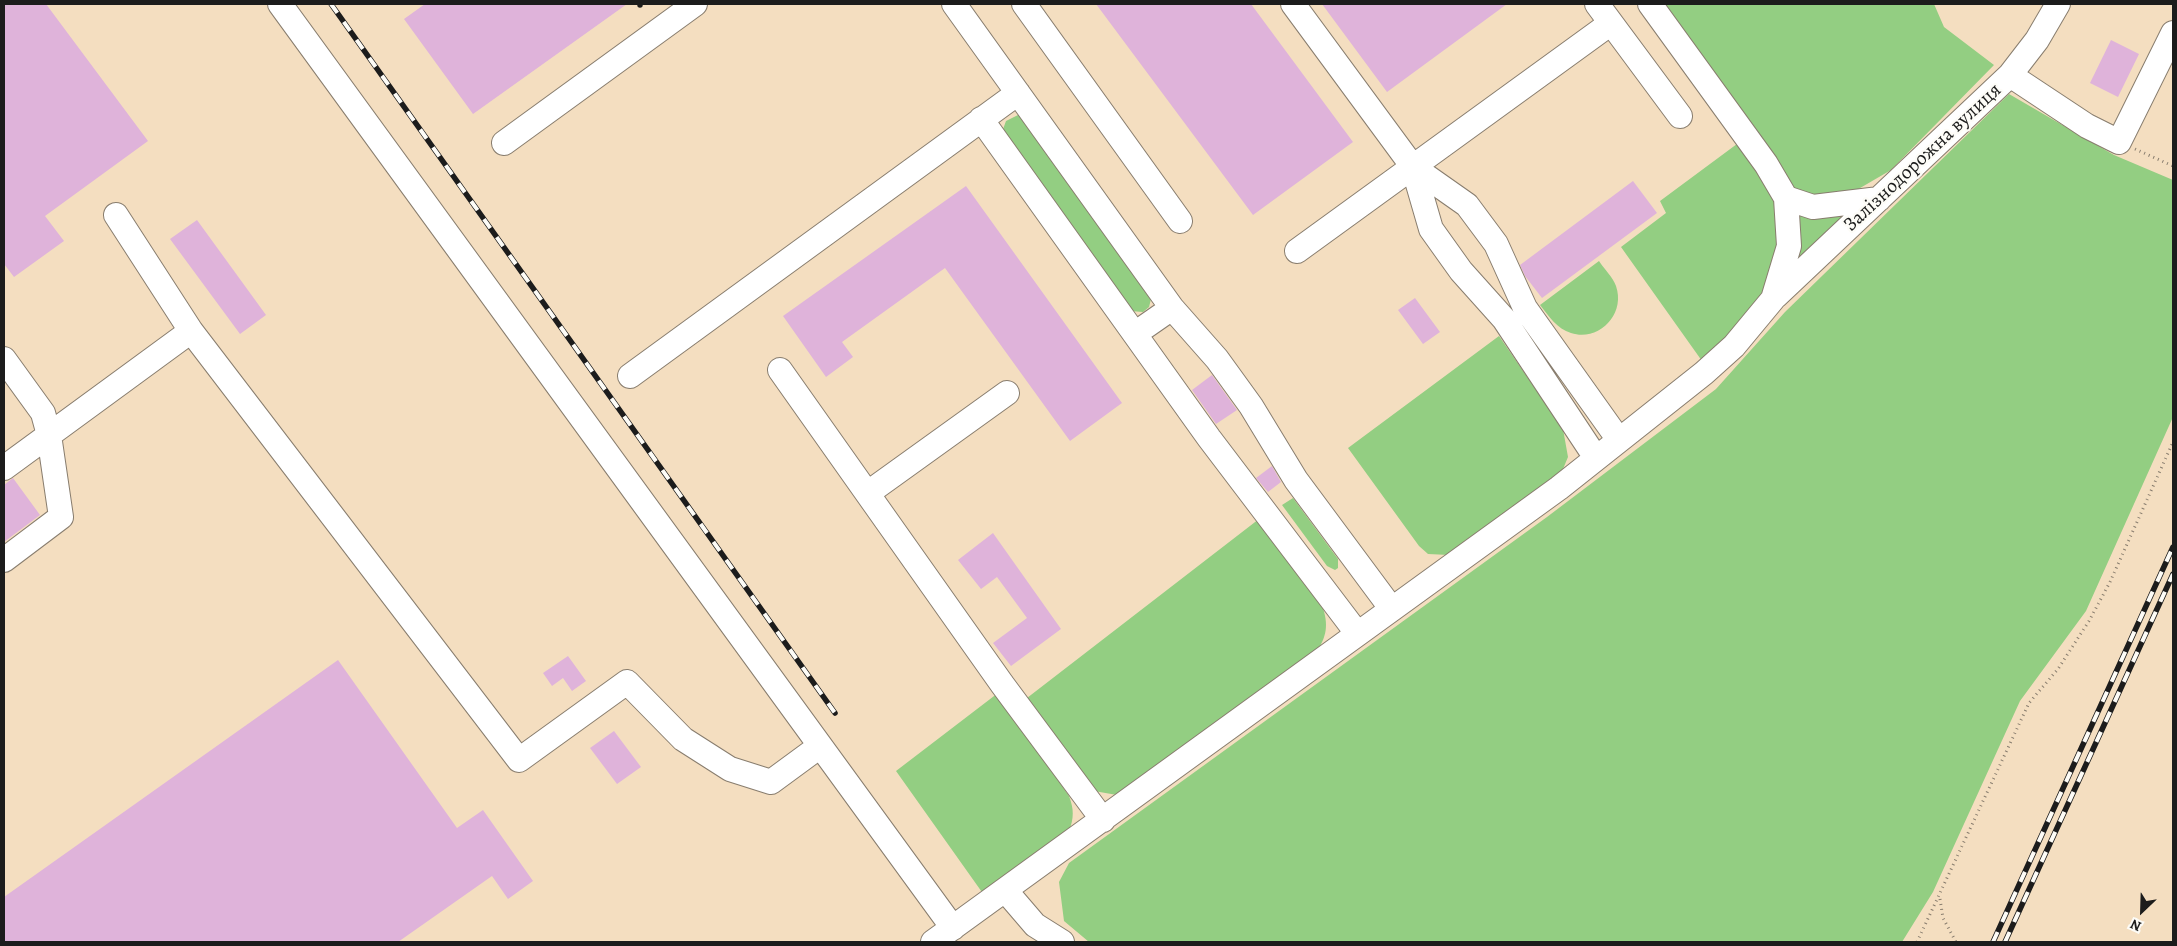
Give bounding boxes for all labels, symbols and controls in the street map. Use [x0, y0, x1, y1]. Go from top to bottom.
street label: Залізнодорожна вулиця [1839, 79, 2007, 237]
north arrow [2117, 886, 2167, 936]
text: N [2127, 914, 2144, 936]

